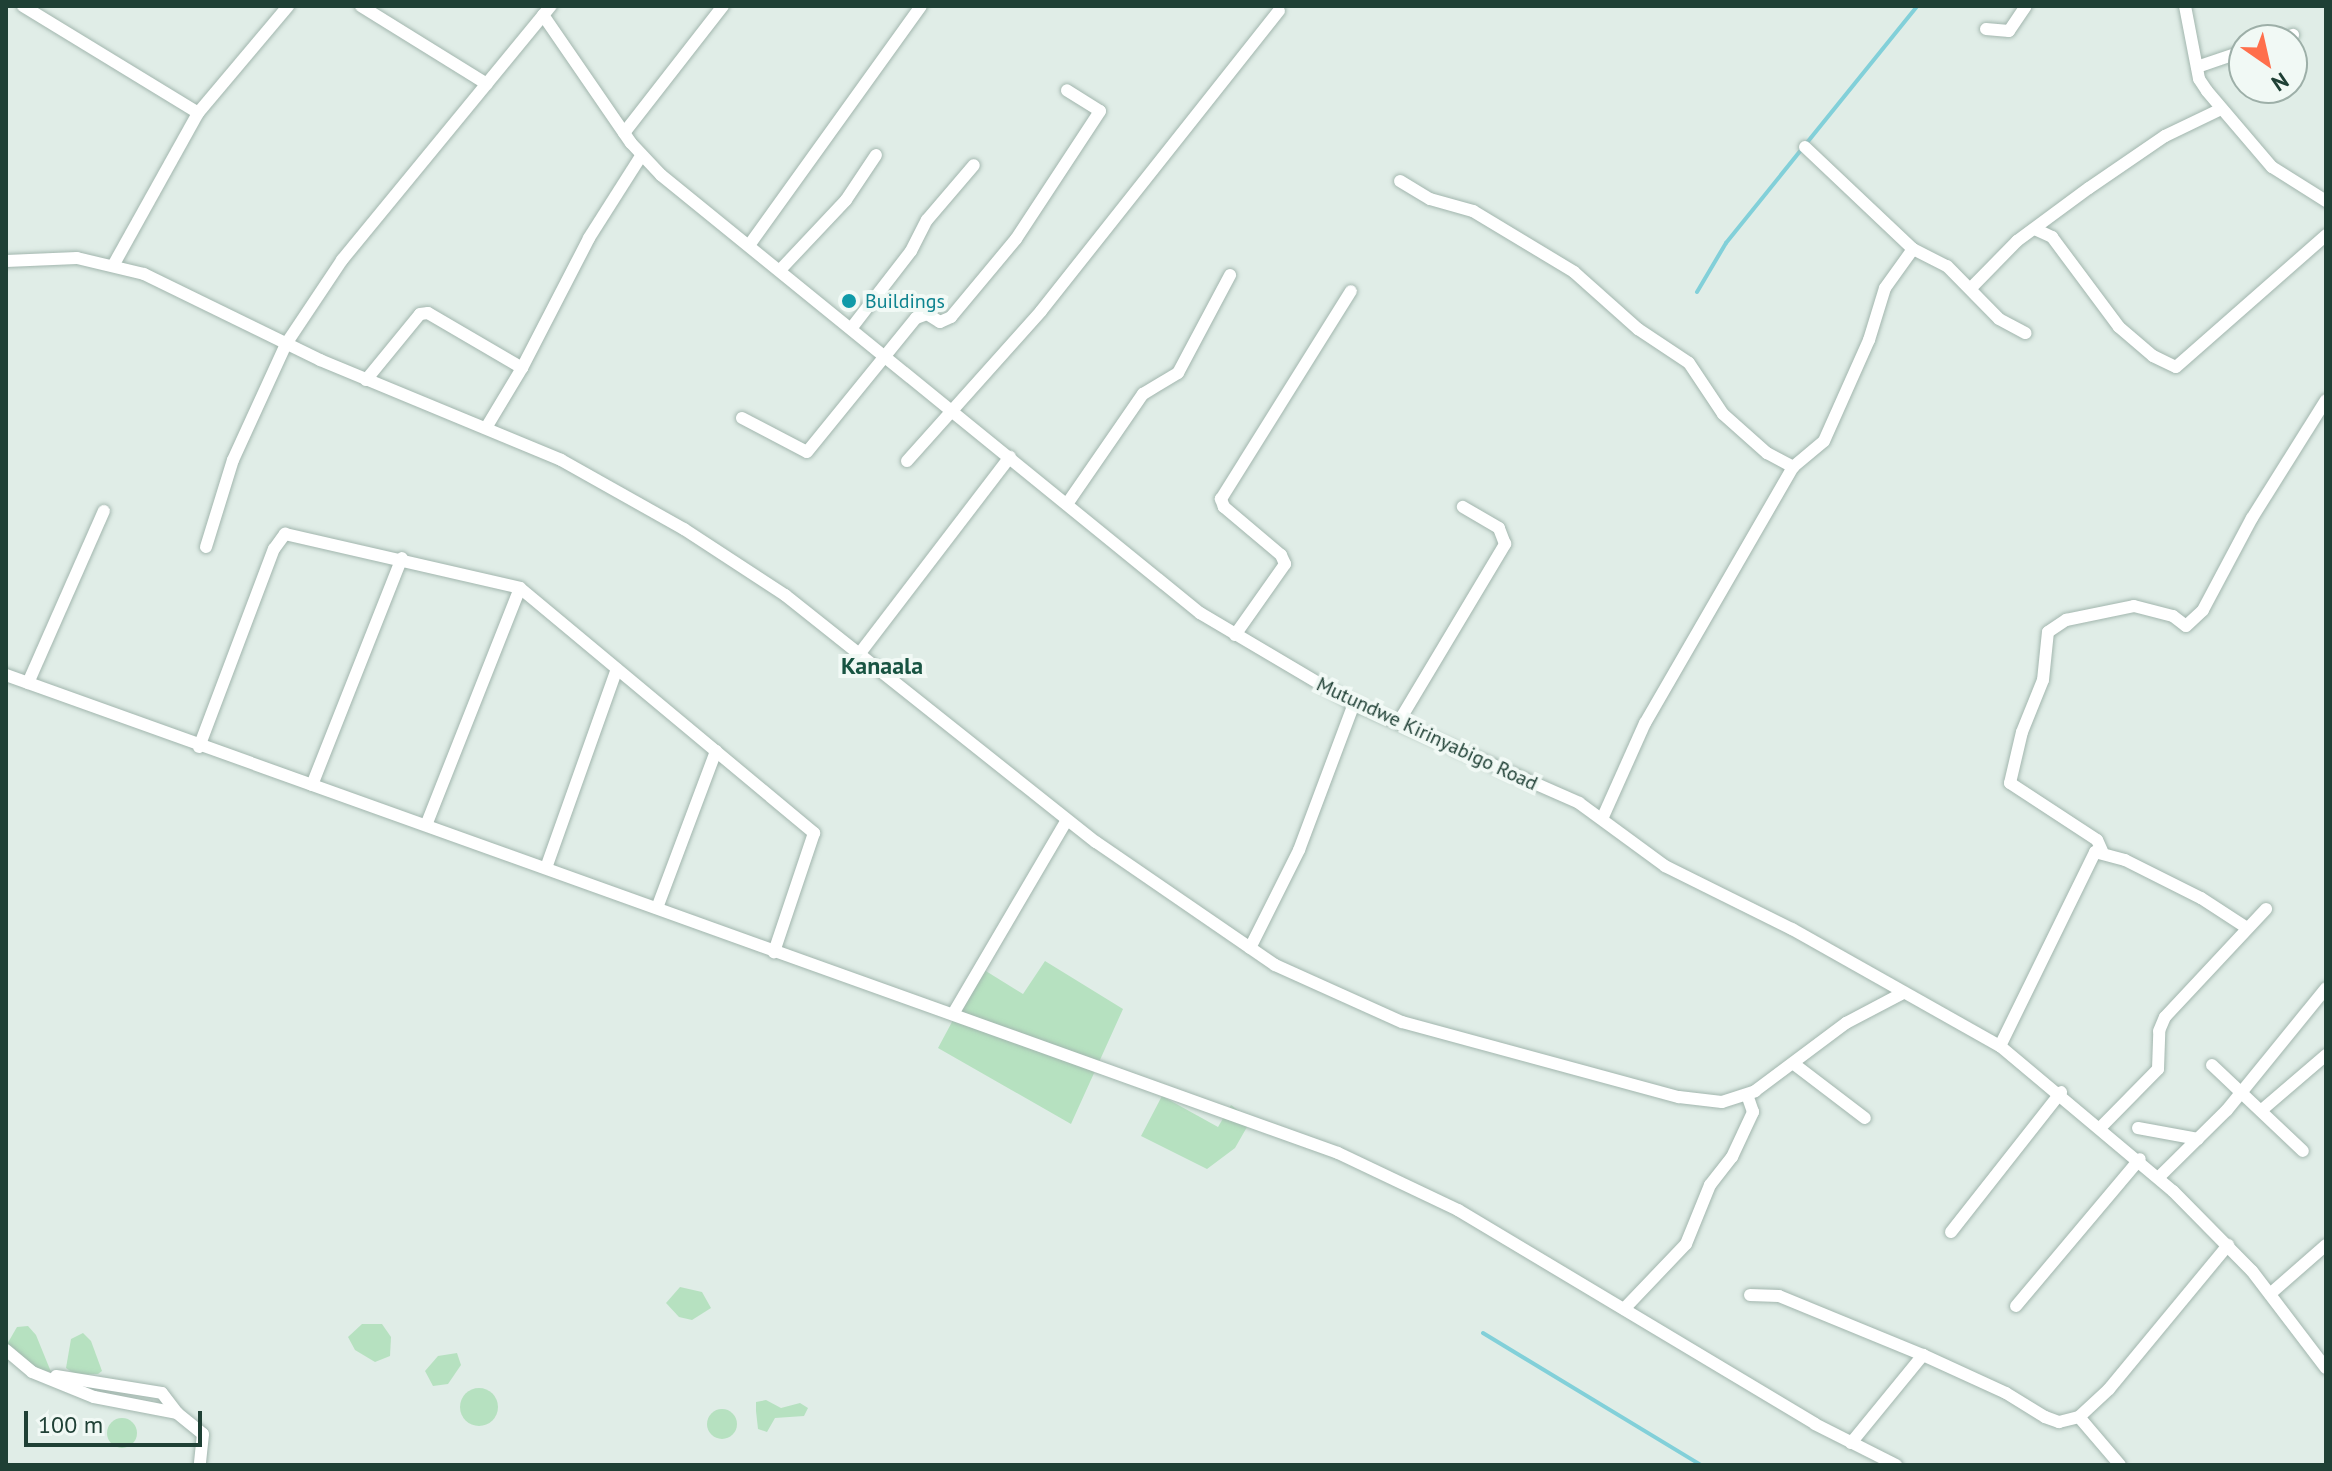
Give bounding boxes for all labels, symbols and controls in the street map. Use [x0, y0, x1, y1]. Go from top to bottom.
north arrow [2228, 24, 2308, 104]
text: N [2266, 67, 2294, 98]
place label: Buildings [865, 289, 945, 313]
marker: Buildings [840, 292, 858, 310]
district label: Kanaala [841, 652, 923, 680]
street label: Mutundwe Kirinyabigo Road [1313, 672, 1541, 796]
scale bar [28, 1395, 206, 1445]
text: 100 m [38, 1409, 103, 1440]

